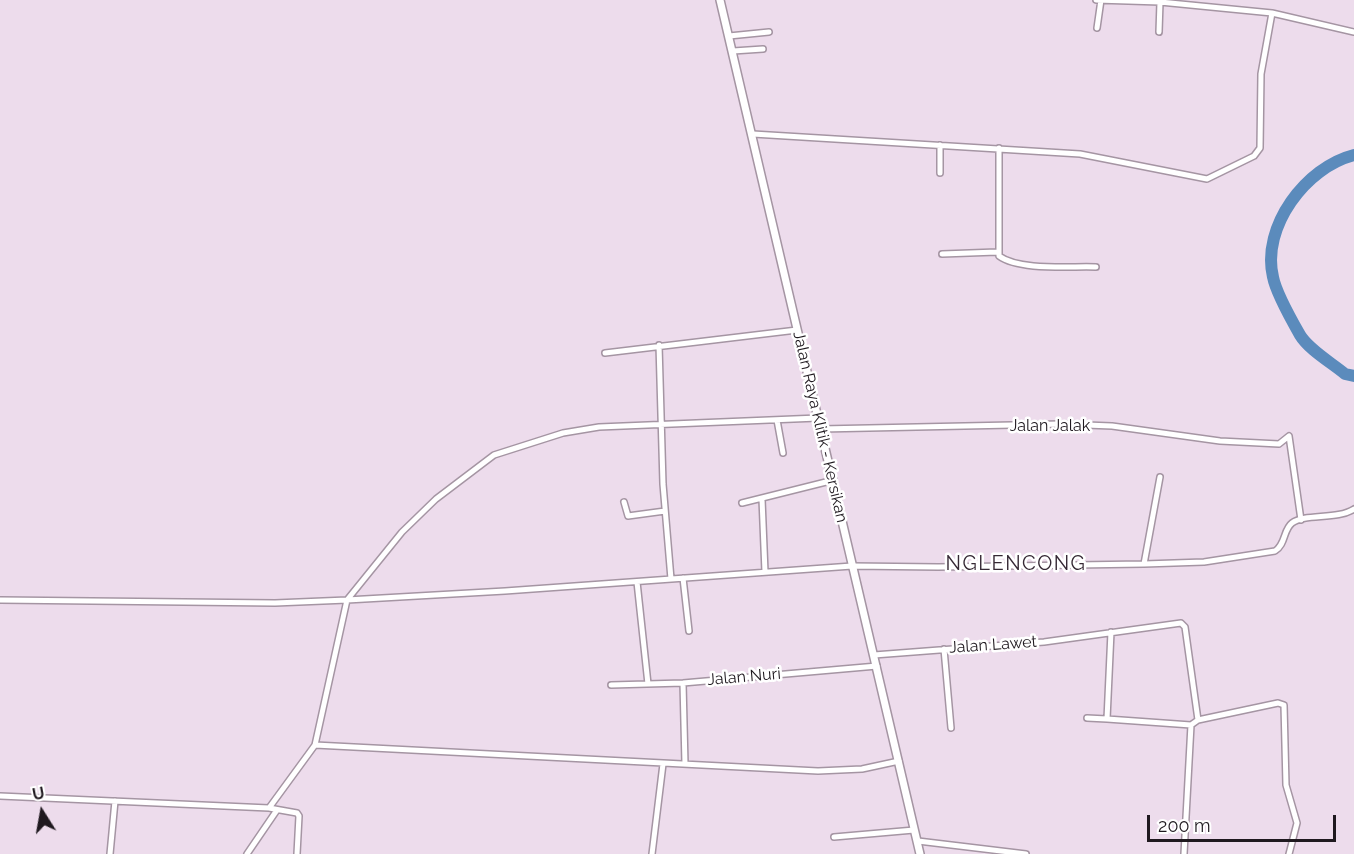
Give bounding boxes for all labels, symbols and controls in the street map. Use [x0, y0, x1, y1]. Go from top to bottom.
street label: Jalan Raya Klitik - Kersikan [789, 330, 851, 524]
street label: Jalan Jalak [1010, 416, 1090, 436]
district label: NGLENCONG [946, 552, 1086, 576]
street label: Jalan Lawet [948, 632, 1038, 658]
street label: Jalan Nuri [706, 664, 782, 690]
north arrow [12, 782, 72, 842]
text: U [31, 783, 46, 804]
scale bar [1150, 803, 1339, 841]
text: 200 m [1158, 815, 1211, 836]

